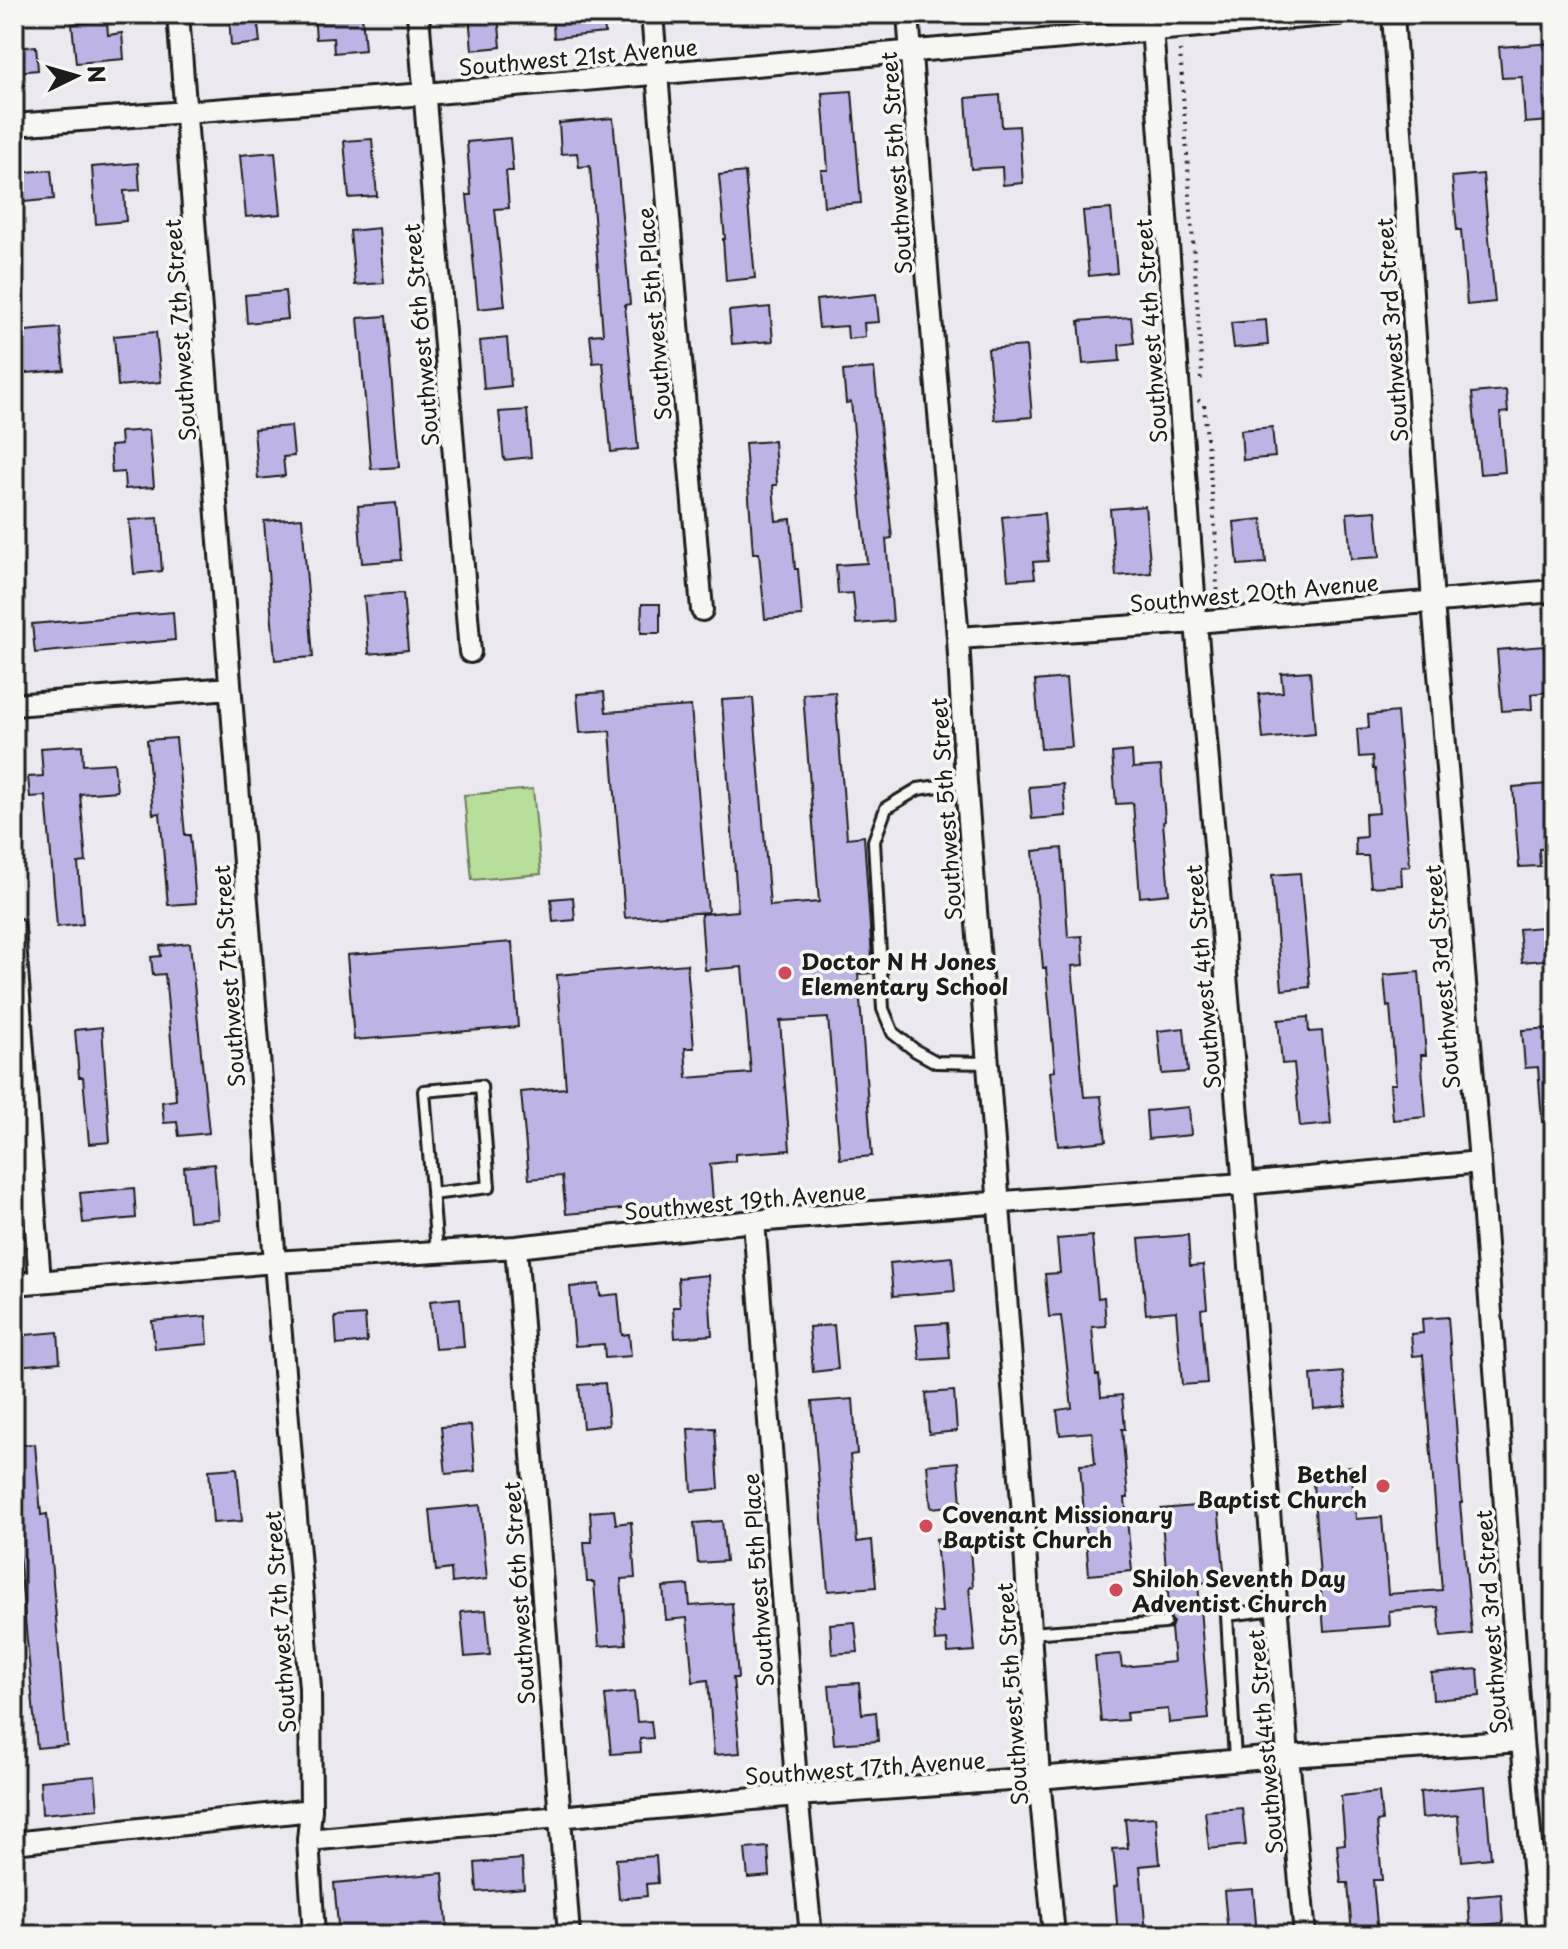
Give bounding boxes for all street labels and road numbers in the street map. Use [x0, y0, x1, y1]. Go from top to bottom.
street label: Southwest 21st Avenue [457, 29, 699, 83]
street label: Southwest 5th Street [871, 50, 919, 276]
street label: Southwest 5th Place [627, 206, 679, 422]
street label: Southwest 3rd Street [1367, 217, 1415, 443]
street label: Southwest 7th Street [155, 218, 203, 442]
street label: Southwest 4th Street [1126, 218, 1174, 444]
street label: Southwest 6th Street [394, 222, 446, 448]
street label: Southwest 20th Avenue [1128, 565, 1380, 619]
street label: Southwest 5th Street [921, 696, 969, 922]
street label: Southwest 4th Street [1176, 863, 1228, 1091]
street label: Southwest 7th Street [204, 864, 252, 1088]
street label: Southwest 3rd Street [1415, 864, 1467, 1090]
street label: Southwest 19th Avenue [623, 1173, 867, 1227]
street label: Southwest 5th Place [733, 1472, 781, 1688]
street label: Southwest 6th Street [494, 1480, 542, 1706]
street label: Southwest 3rd Street [1466, 1509, 1514, 1735]
street label: Southwest 7th Street [255, 1510, 303, 1734]
street label: Southwest 5th Street [987, 1581, 1035, 1807]
street label: Southwest 4th Street [1238, 1628, 1290, 1856]
street label: Southwest 17th Avenue [744, 1742, 986, 1792]

